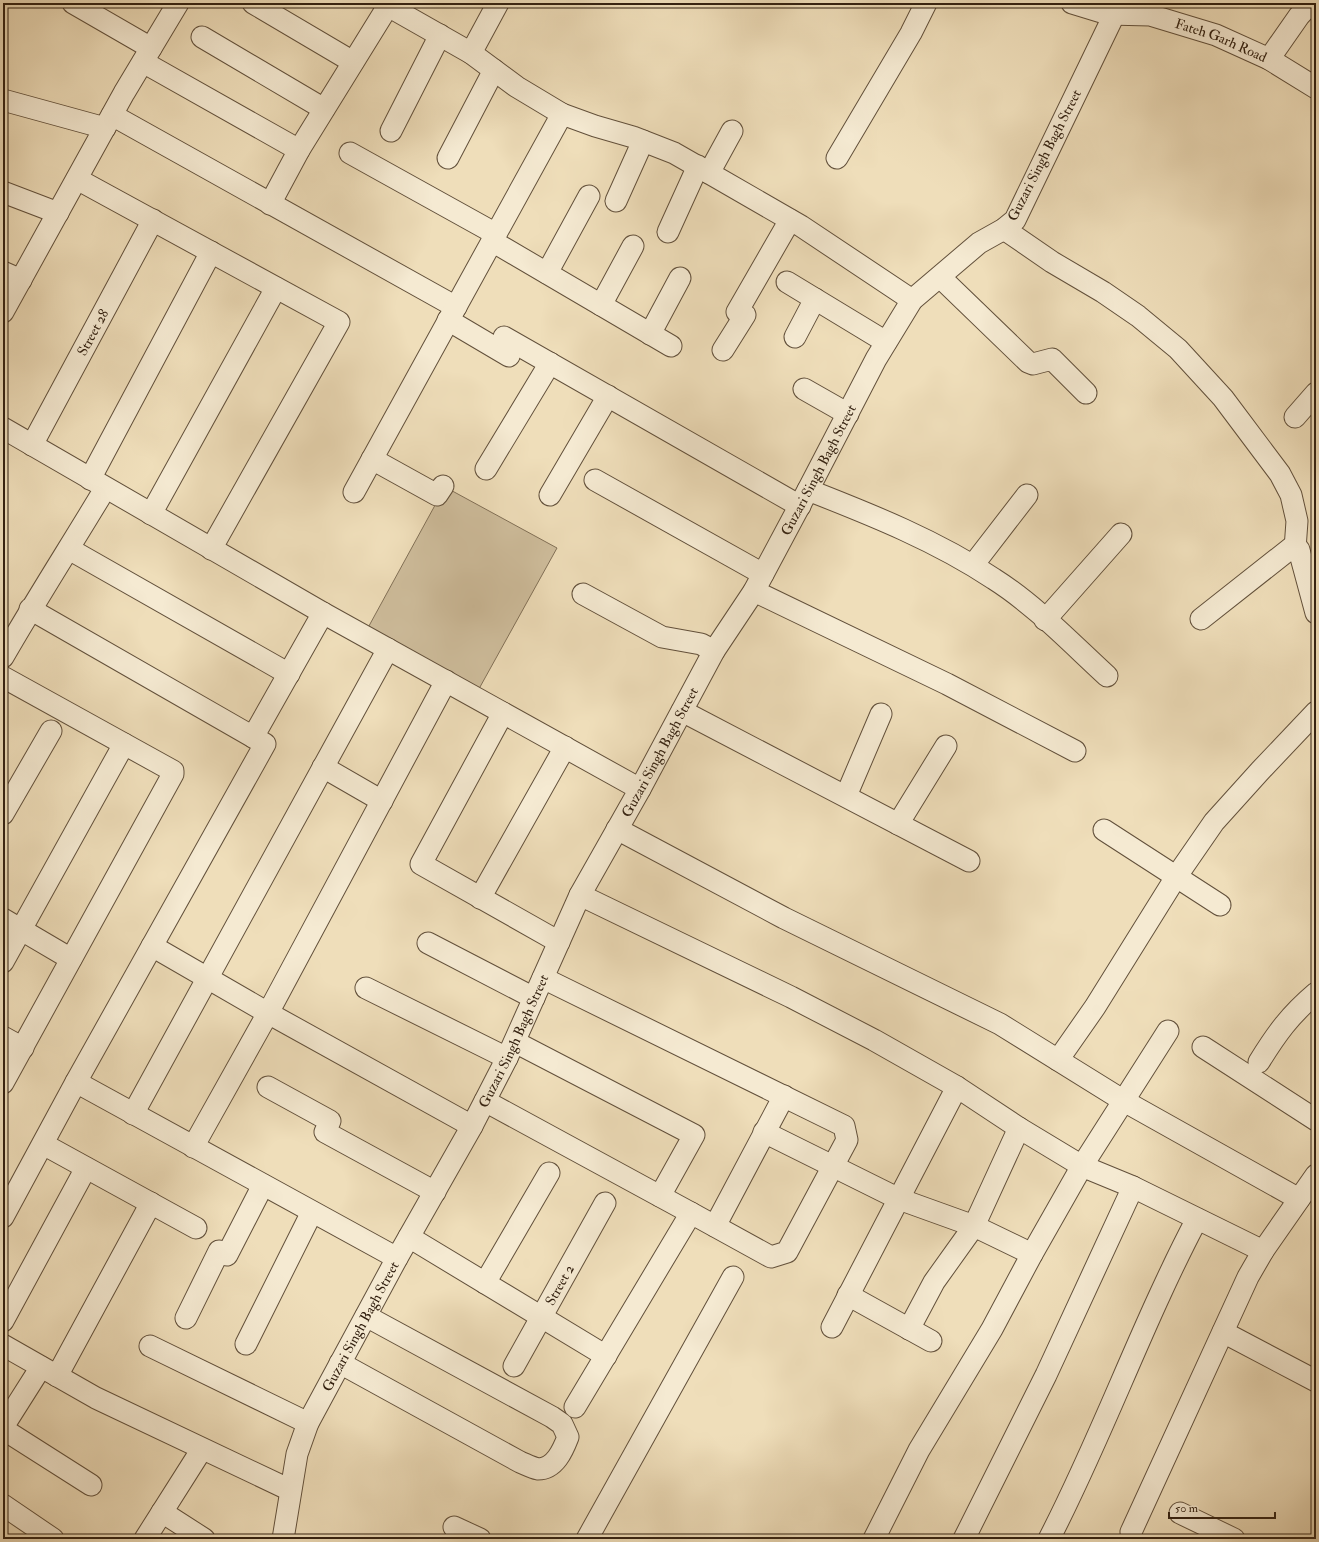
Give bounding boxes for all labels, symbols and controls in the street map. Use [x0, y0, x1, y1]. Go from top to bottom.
street label: Fateh Garh Road [1173, 15, 1269, 66]
street label: Guzari Singh Bagh Street [1004, 86, 1085, 224]
street label: Street 28 [74, 306, 113, 359]
street label: Guzari Singh Bagh Street [777, 401, 860, 538]
street label: Guzari Singh Bagh Street [618, 684, 702, 820]
street label: Guzari Singh Bagh Street [475, 971, 553, 1111]
street label: Guzari Singh Bagh Street [319, 1258, 403, 1394]
street label: Street 2 [542, 1262, 578, 1308]
scale bar [1169, 1494, 1275, 1520]
text: 50 m [1175, 1501, 1199, 1516]

